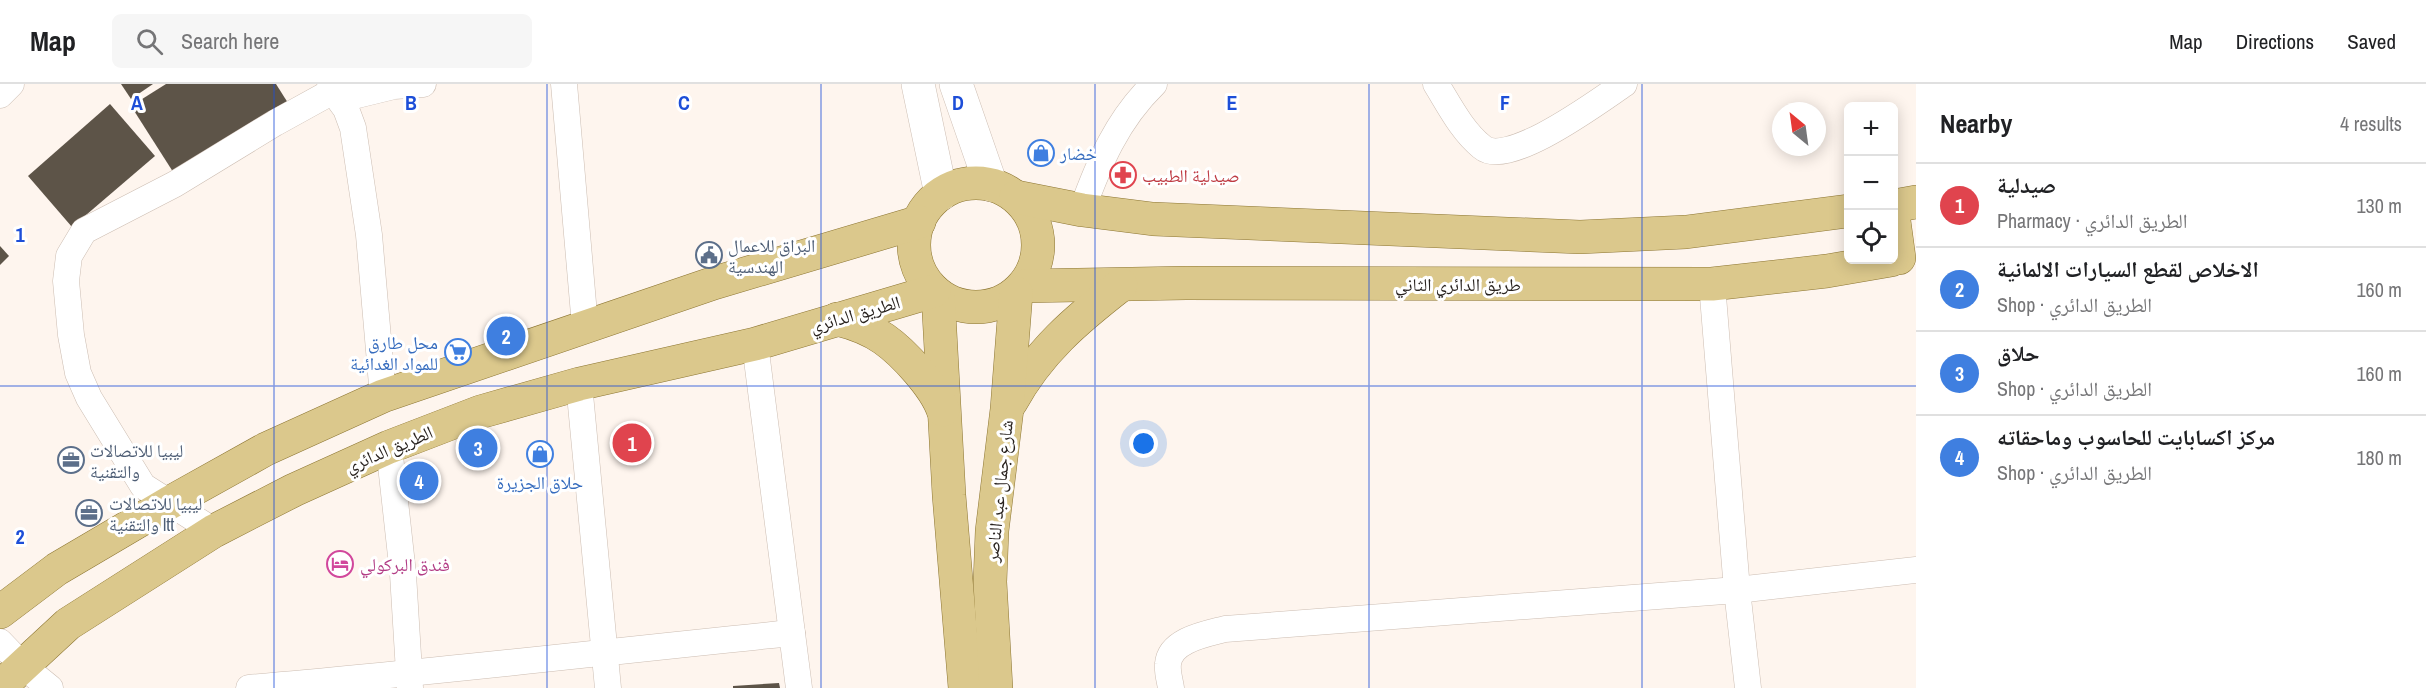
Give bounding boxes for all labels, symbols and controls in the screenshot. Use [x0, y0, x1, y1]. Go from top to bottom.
search box [112, 14, 532, 68]
text: Map [30, 22, 76, 60]
icon: search [133, 25, 166, 58]
text: Search here [181, 26, 279, 56]
text: Map [2169, 27, 2203, 56]
text: Directions [2236, 27, 2314, 56]
text: Saved [2347, 27, 2396, 56]
text: A [131, 89, 143, 116]
text: B [405, 89, 417, 116]
text: C [678, 89, 690, 116]
text: D [952, 89, 964, 116]
text: E [1227, 89, 1238, 116]
text: F [1500, 89, 1510, 116]
north arrow [1772, 102, 1826, 156]
map controls [1844, 102, 1898, 264]
button: + [1844, 102, 1898, 156]
text: Nearby [1940, 106, 2012, 141]
text: 4 results [2340, 110, 2402, 137]
shop icon: خضار [1026, 138, 1056, 168]
place label: خضار [1059, 141, 1097, 166]
button: − [1844, 156, 1898, 210]
pharmacy icon: صيدلية الطبيب [1108, 160, 1138, 190]
place label: صيدلية الطبيب [1142, 163, 1240, 188]
text: صيدلية [1997, 170, 2056, 200]
text: 1 [1955, 192, 1964, 219]
text: 130 m [2356, 192, 2402, 219]
text: Pharmacy · الطريق الدائري [1997, 207, 2188, 234]
button: locate [1844, 210, 1898, 264]
text: 1 [15, 221, 25, 248]
place label: البراق للاعمال الهندسية [728, 233, 815, 279]
public building icon: البراق للاعمال الهندسية [694, 240, 724, 270]
text: الاخلاص لقطع السيارات الالمانية [1997, 254, 2259, 284]
street label: طريق الدائري الثاني [1395, 272, 1521, 299]
text: 2 [1955, 276, 1964, 303]
text: 160 m [2356, 276, 2402, 303]
street label: الطريق الدائري [807, 289, 904, 341]
text: Shop · الطريق الدائري [1997, 291, 2152, 318]
pin: 2 [486, 314, 526, 358]
place label: محل طارق للمواد الغدائية [350, 330, 438, 376]
supermarket icon: محل طارق للمواد الغدائية [443, 337, 473, 367]
text: حلاق [1997, 338, 2040, 368]
text: 3 [1955, 360, 1964, 387]
text: 160 m [2356, 360, 2402, 387]
text: Shop · الطريق الدائري [1997, 375, 2152, 402]
street label: الطريق الدائري [341, 419, 438, 481]
street label: شارع جمال عبد الناصر [979, 419, 1019, 564]
pin: 1 [612, 420, 652, 466]
text: مركز اكسابايت للحاسوب وماحقاته [1997, 422, 2275, 452]
pin: 3 [458, 426, 498, 470]
your location [1129, 429, 1158, 458]
place label: ليبيا للاتصالات والتقنية [90, 438, 183, 484]
shop icon: حلاق الجزيرة [525, 439, 555, 469]
text: 4 [1955, 444, 1964, 471]
text: 180 m [2356, 444, 2402, 471]
office icon: ليبيا للاتصالات والتقنية [56, 445, 86, 475]
pin: 4 [400, 458, 438, 504]
text: Shop · الطريق الدائري [1997, 459, 2152, 486]
place label: حلاق الجزيرة [497, 470, 583, 495]
place label: ليبيا للاتصالات والتقنية ltt [109, 491, 202, 537]
office icon: ليبيا للاتصالات والتقنية ltt [74, 498, 104, 528]
text: 2 [15, 523, 25, 550]
hotel icon: فندق البركولي [325, 549, 355, 579]
place label: فندق البركولي [360, 552, 450, 579]

